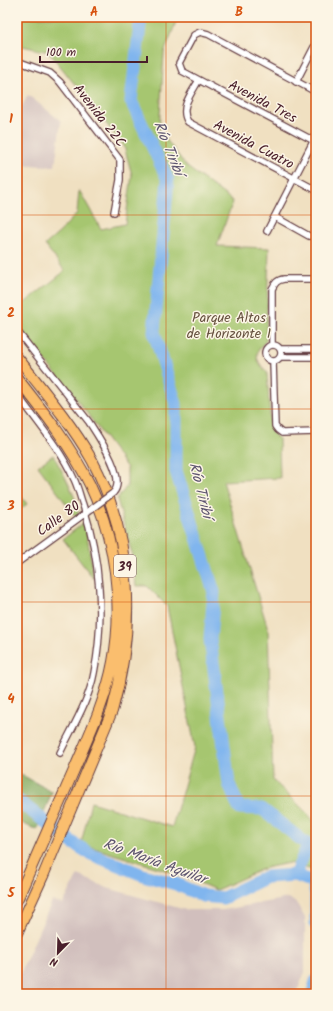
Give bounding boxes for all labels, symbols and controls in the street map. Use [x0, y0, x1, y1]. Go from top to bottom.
text: A [90, 2, 98, 23]
text: B [235, 2, 243, 23]
scale bar [40, 38, 147, 64]
text: 100 m [46, 43, 77, 62]
street label: Avenida Tres [224, 75, 301, 129]
street label: Avenida 22C [67, 79, 131, 152]
text: 1 [9, 109, 13, 130]
street label: Avenida Cuatro [209, 114, 298, 175]
water label: Río Tiribí [146, 118, 192, 184]
text: 2 [7, 303, 15, 324]
park label: Parque Altos de Horizonte 1 [187, 307, 271, 345]
water label: Río Tiribí [182, 460, 220, 526]
street label: Calle 80 [32, 495, 85, 542]
text: 3 [6, 496, 15, 517]
road number: 39 [114, 555, 136, 577]
text: 4 [7, 689, 15, 710]
water label: Río María Aguilar [100, 832, 212, 893]
text: 5 [7, 883, 16, 904]
north arrow [38, 933, 78, 973]
text: N [48, 952, 61, 971]

